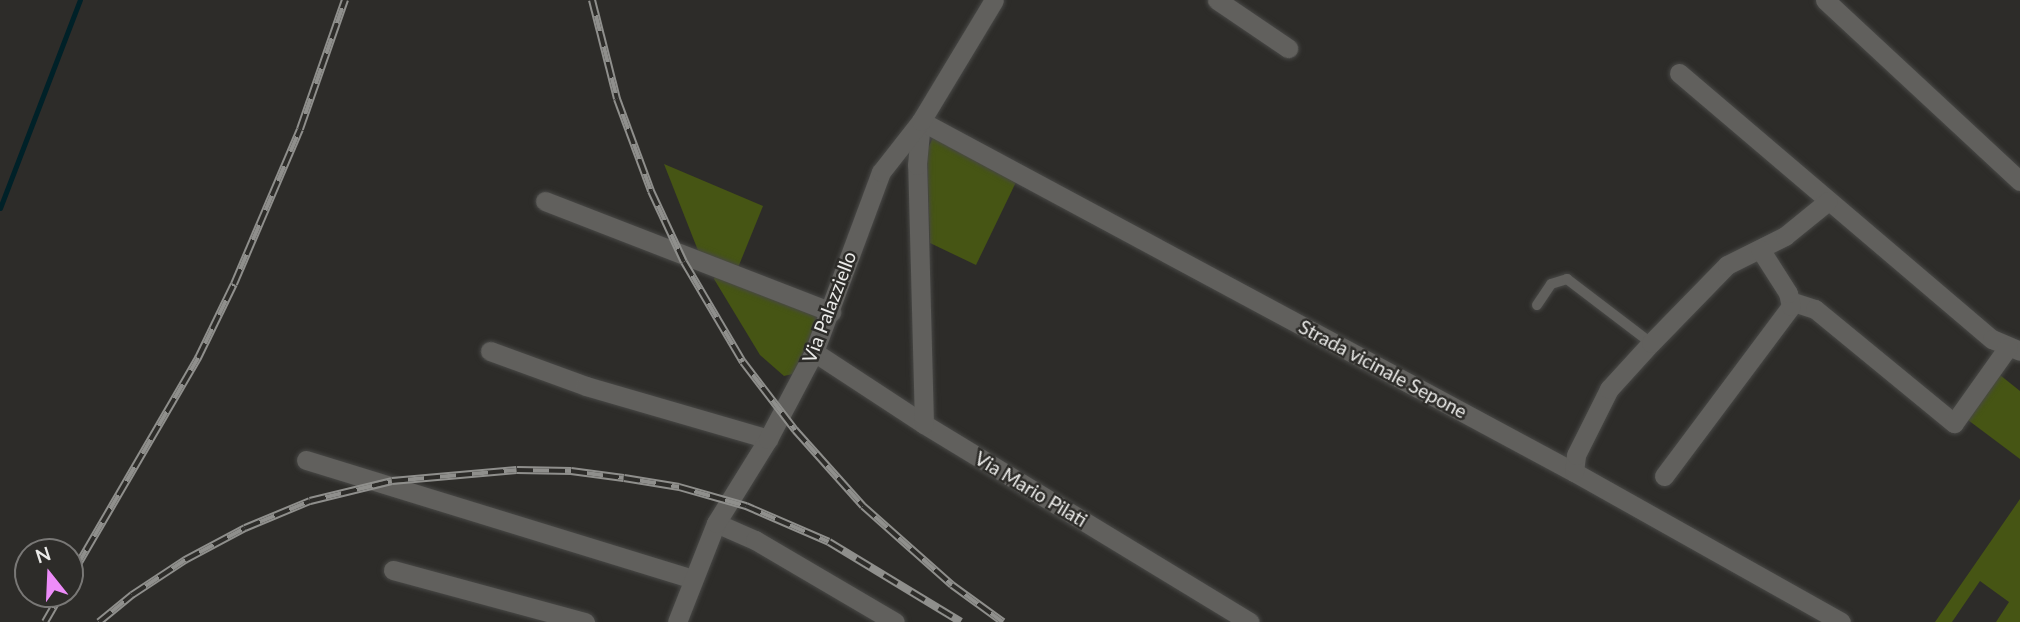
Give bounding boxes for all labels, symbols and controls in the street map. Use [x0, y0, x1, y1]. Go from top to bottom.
street label: Via Palazziello [797, 248, 861, 366]
street label: Strada vicinale Sepone [1295, 315, 1471, 423]
street label: Via Mario Pilati [971, 447, 1091, 531]
north arrow [14, 538, 84, 608]
text: N [32, 541, 53, 568]

